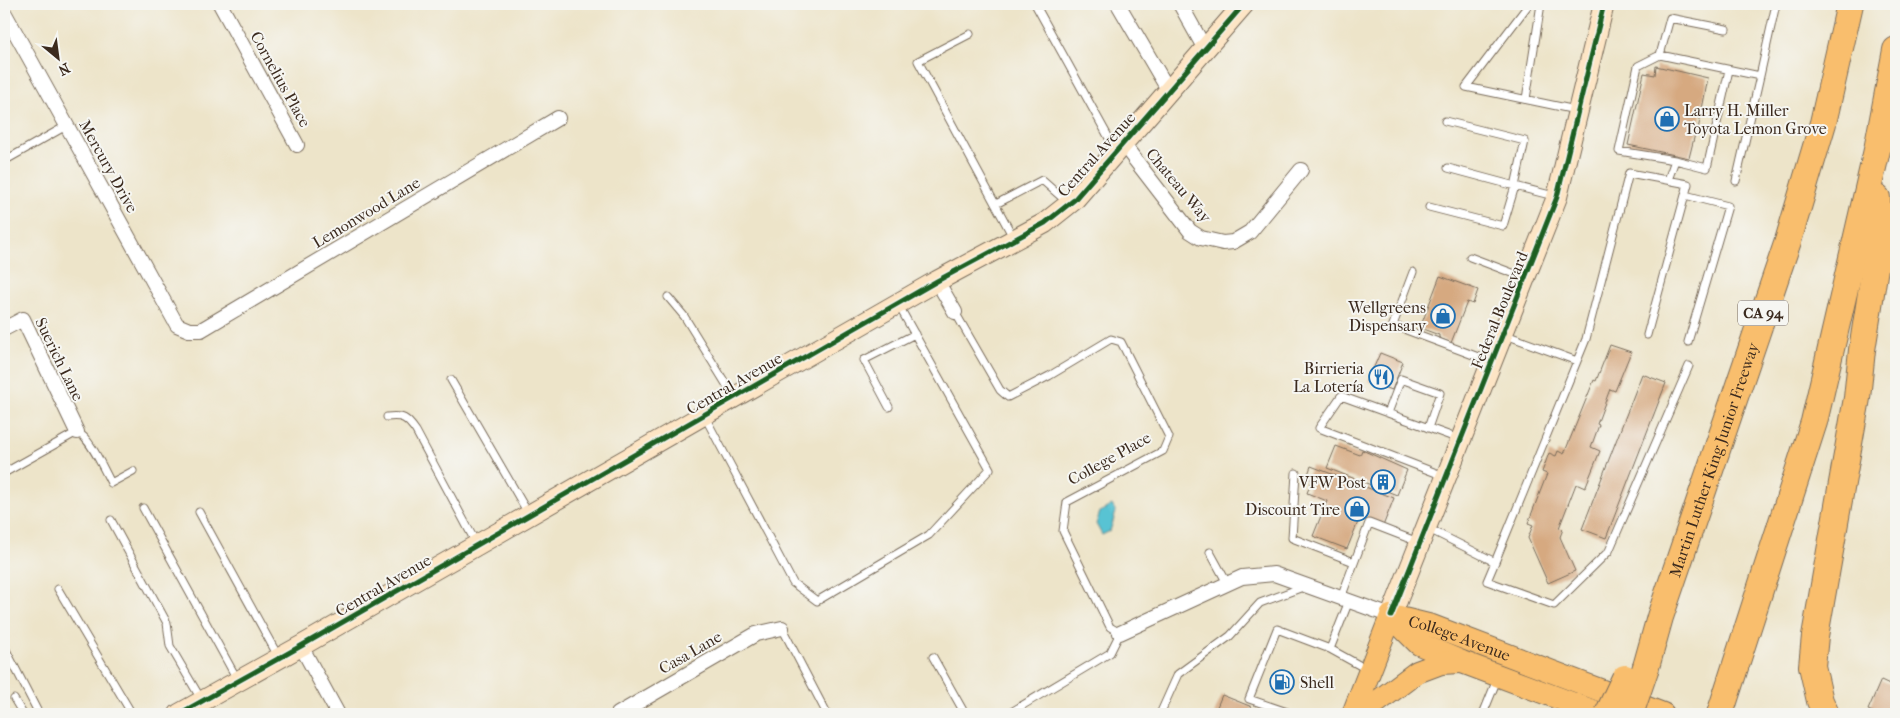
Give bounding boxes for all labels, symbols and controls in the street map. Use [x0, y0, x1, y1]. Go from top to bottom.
street label: Cornelius Place [246, 28, 315, 130]
north arrow [32, 32, 82, 82]
text: N [55, 59, 73, 79]
place label: Larry H. Miller Toyota Lemon Grove [1684, 101, 1827, 138]
shop icon: Larry H. Miller Toyota Lemon Grove [1654, 106, 1680, 132]
street label: Central Avenue [1053, 108, 1139, 201]
street label: Mercury Drive [75, 117, 142, 216]
street label: Chateau Way [1142, 144, 1215, 227]
street label: Lemonwood Lane [309, 173, 424, 252]
street label: Federal Boulevard [1467, 248, 1532, 372]
place label: Wellgreens Dispensary [1347, 298, 1426, 335]
road number: CA 94 [1738, 300, 1788, 326]
shop icon: Wellgreens Dispensary [1430, 303, 1456, 329]
street label: Suerich Lane [31, 315, 88, 404]
street label: Martin Luther King Junior Freeway [1665, 340, 1763, 580]
street label: Central Avenue [683, 348, 786, 418]
place label: Birrieria La Lotería [1293, 359, 1365, 396]
restaurant icon: Birrieria La Lotería [1368, 364, 1394, 390]
street label: College Place [1065, 428, 1154, 489]
building icon: VFW Post [1370, 469, 1396, 495]
place label: VFW Post [1298, 473, 1366, 492]
shop icon: Discount Tire [1344, 496, 1370, 522]
place label: Discount Tire [1245, 500, 1340, 519]
street label: Central Avenue [332, 550, 435, 620]
street label: College Avenue [1407, 612, 1513, 665]
street label: Casa Lane [656, 627, 725, 678]
fuel station icon: Shell [1269, 669, 1295, 695]
place label: Shell [1300, 673, 1334, 692]

